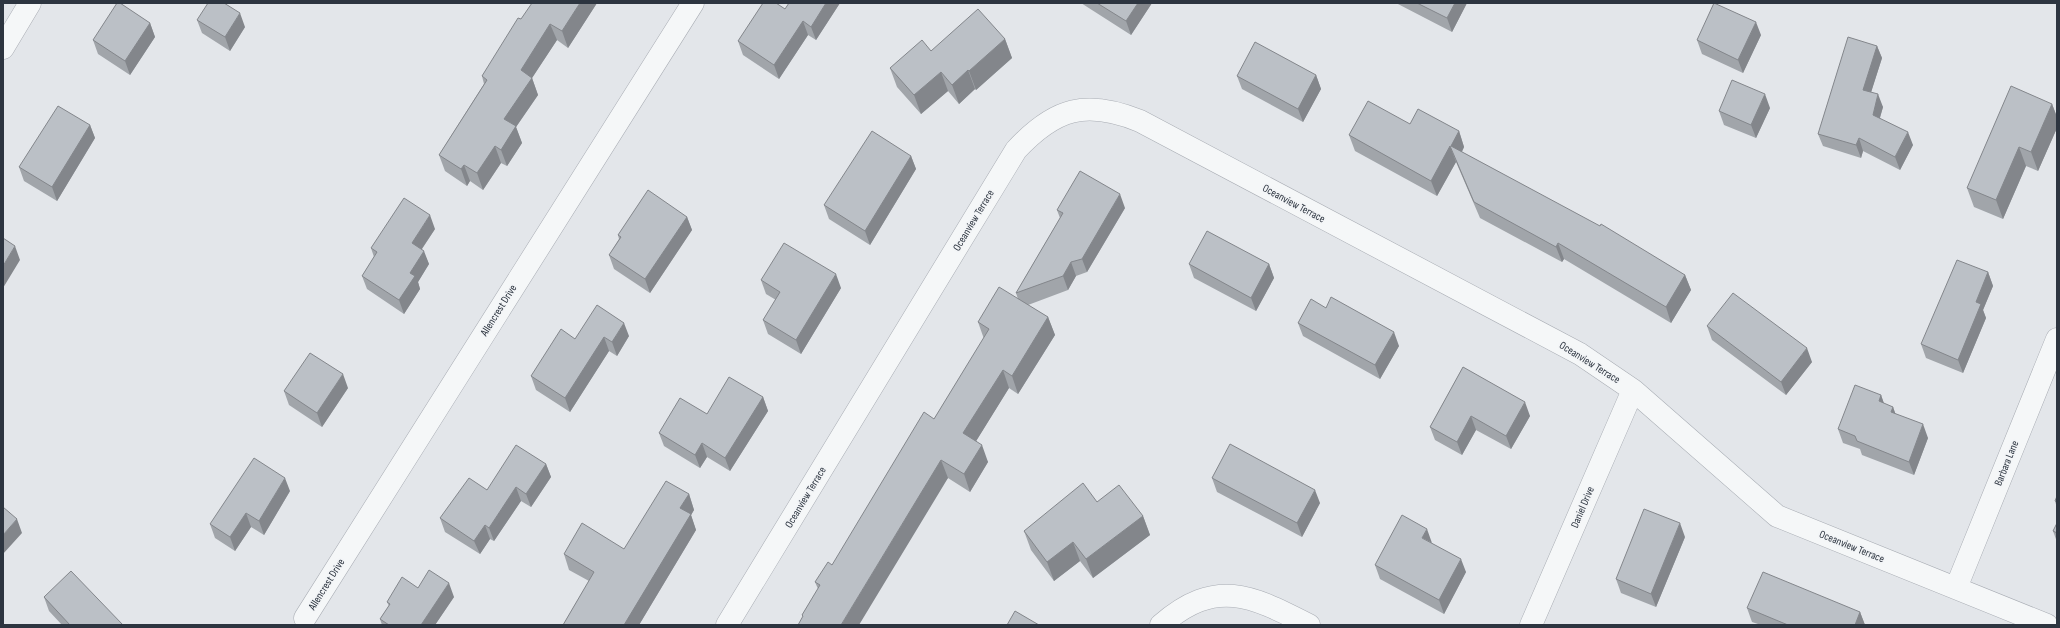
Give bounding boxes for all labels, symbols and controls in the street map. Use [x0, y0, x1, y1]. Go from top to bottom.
street label: Oceanview Terrace [1260, 181, 1327, 225]
street label: Oceanview Terrace [950, 187, 997, 253]
street label: Allencrest Drive [477, 282, 519, 339]
street label: Oceanview Terrace [1557, 339, 1622, 386]
street label: Barbara Lane [1992, 439, 2021, 488]
street label: Oceanview Terrace [782, 464, 829, 530]
street label: Daniel Drive [1568, 485, 1597, 530]
street label: Oceanview Terrace [1817, 528, 1886, 565]
street label: Allencrest Drive [305, 556, 347, 613]

